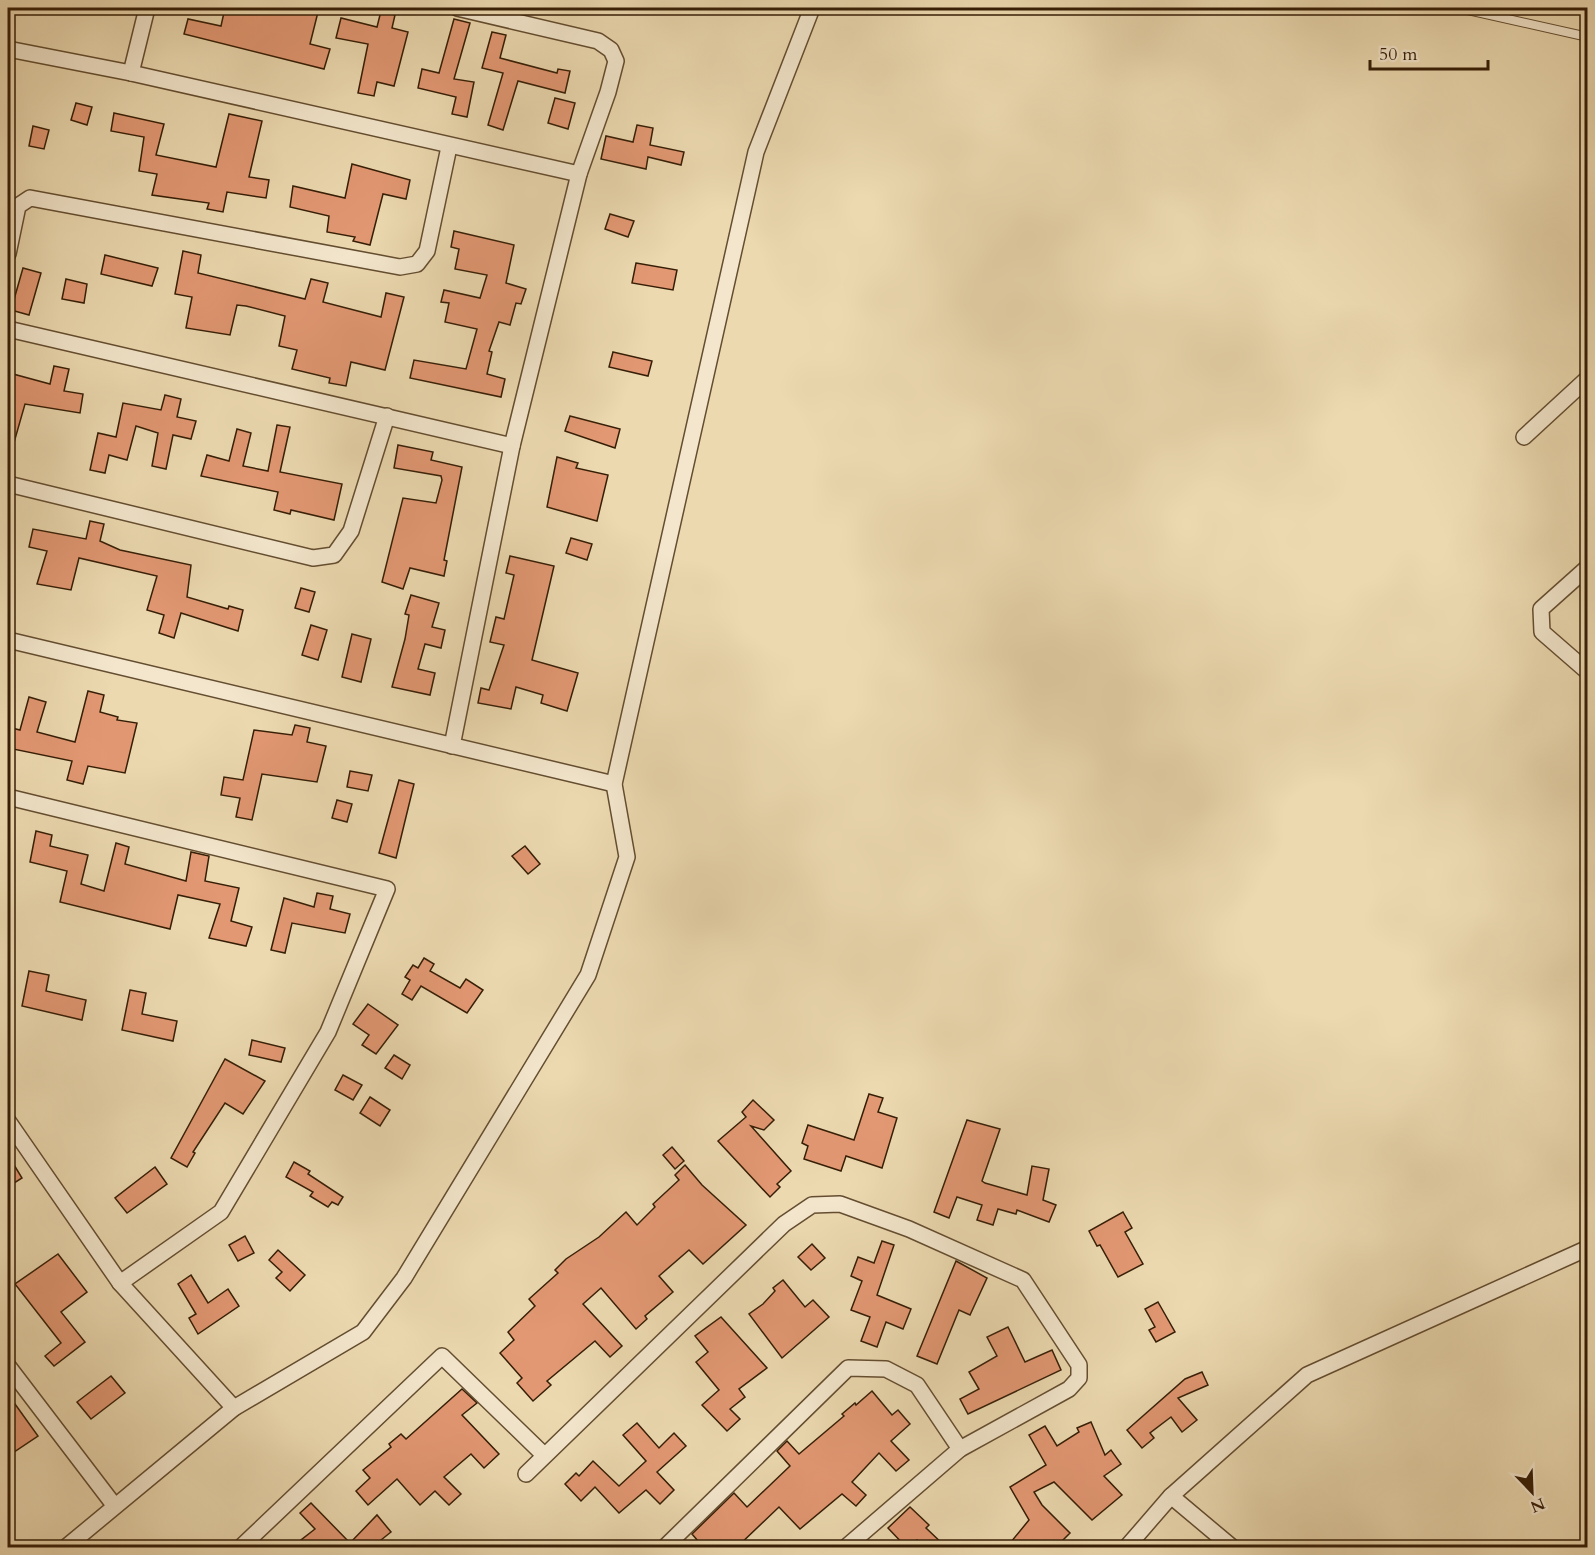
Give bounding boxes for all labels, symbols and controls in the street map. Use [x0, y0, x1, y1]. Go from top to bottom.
scale bar [1370, 33, 1488, 71]
text: 50 m [1379, 42, 1418, 67]
north arrow [1502, 1462, 1562, 1522]
text: N [1527, 1492, 1548, 1518]

